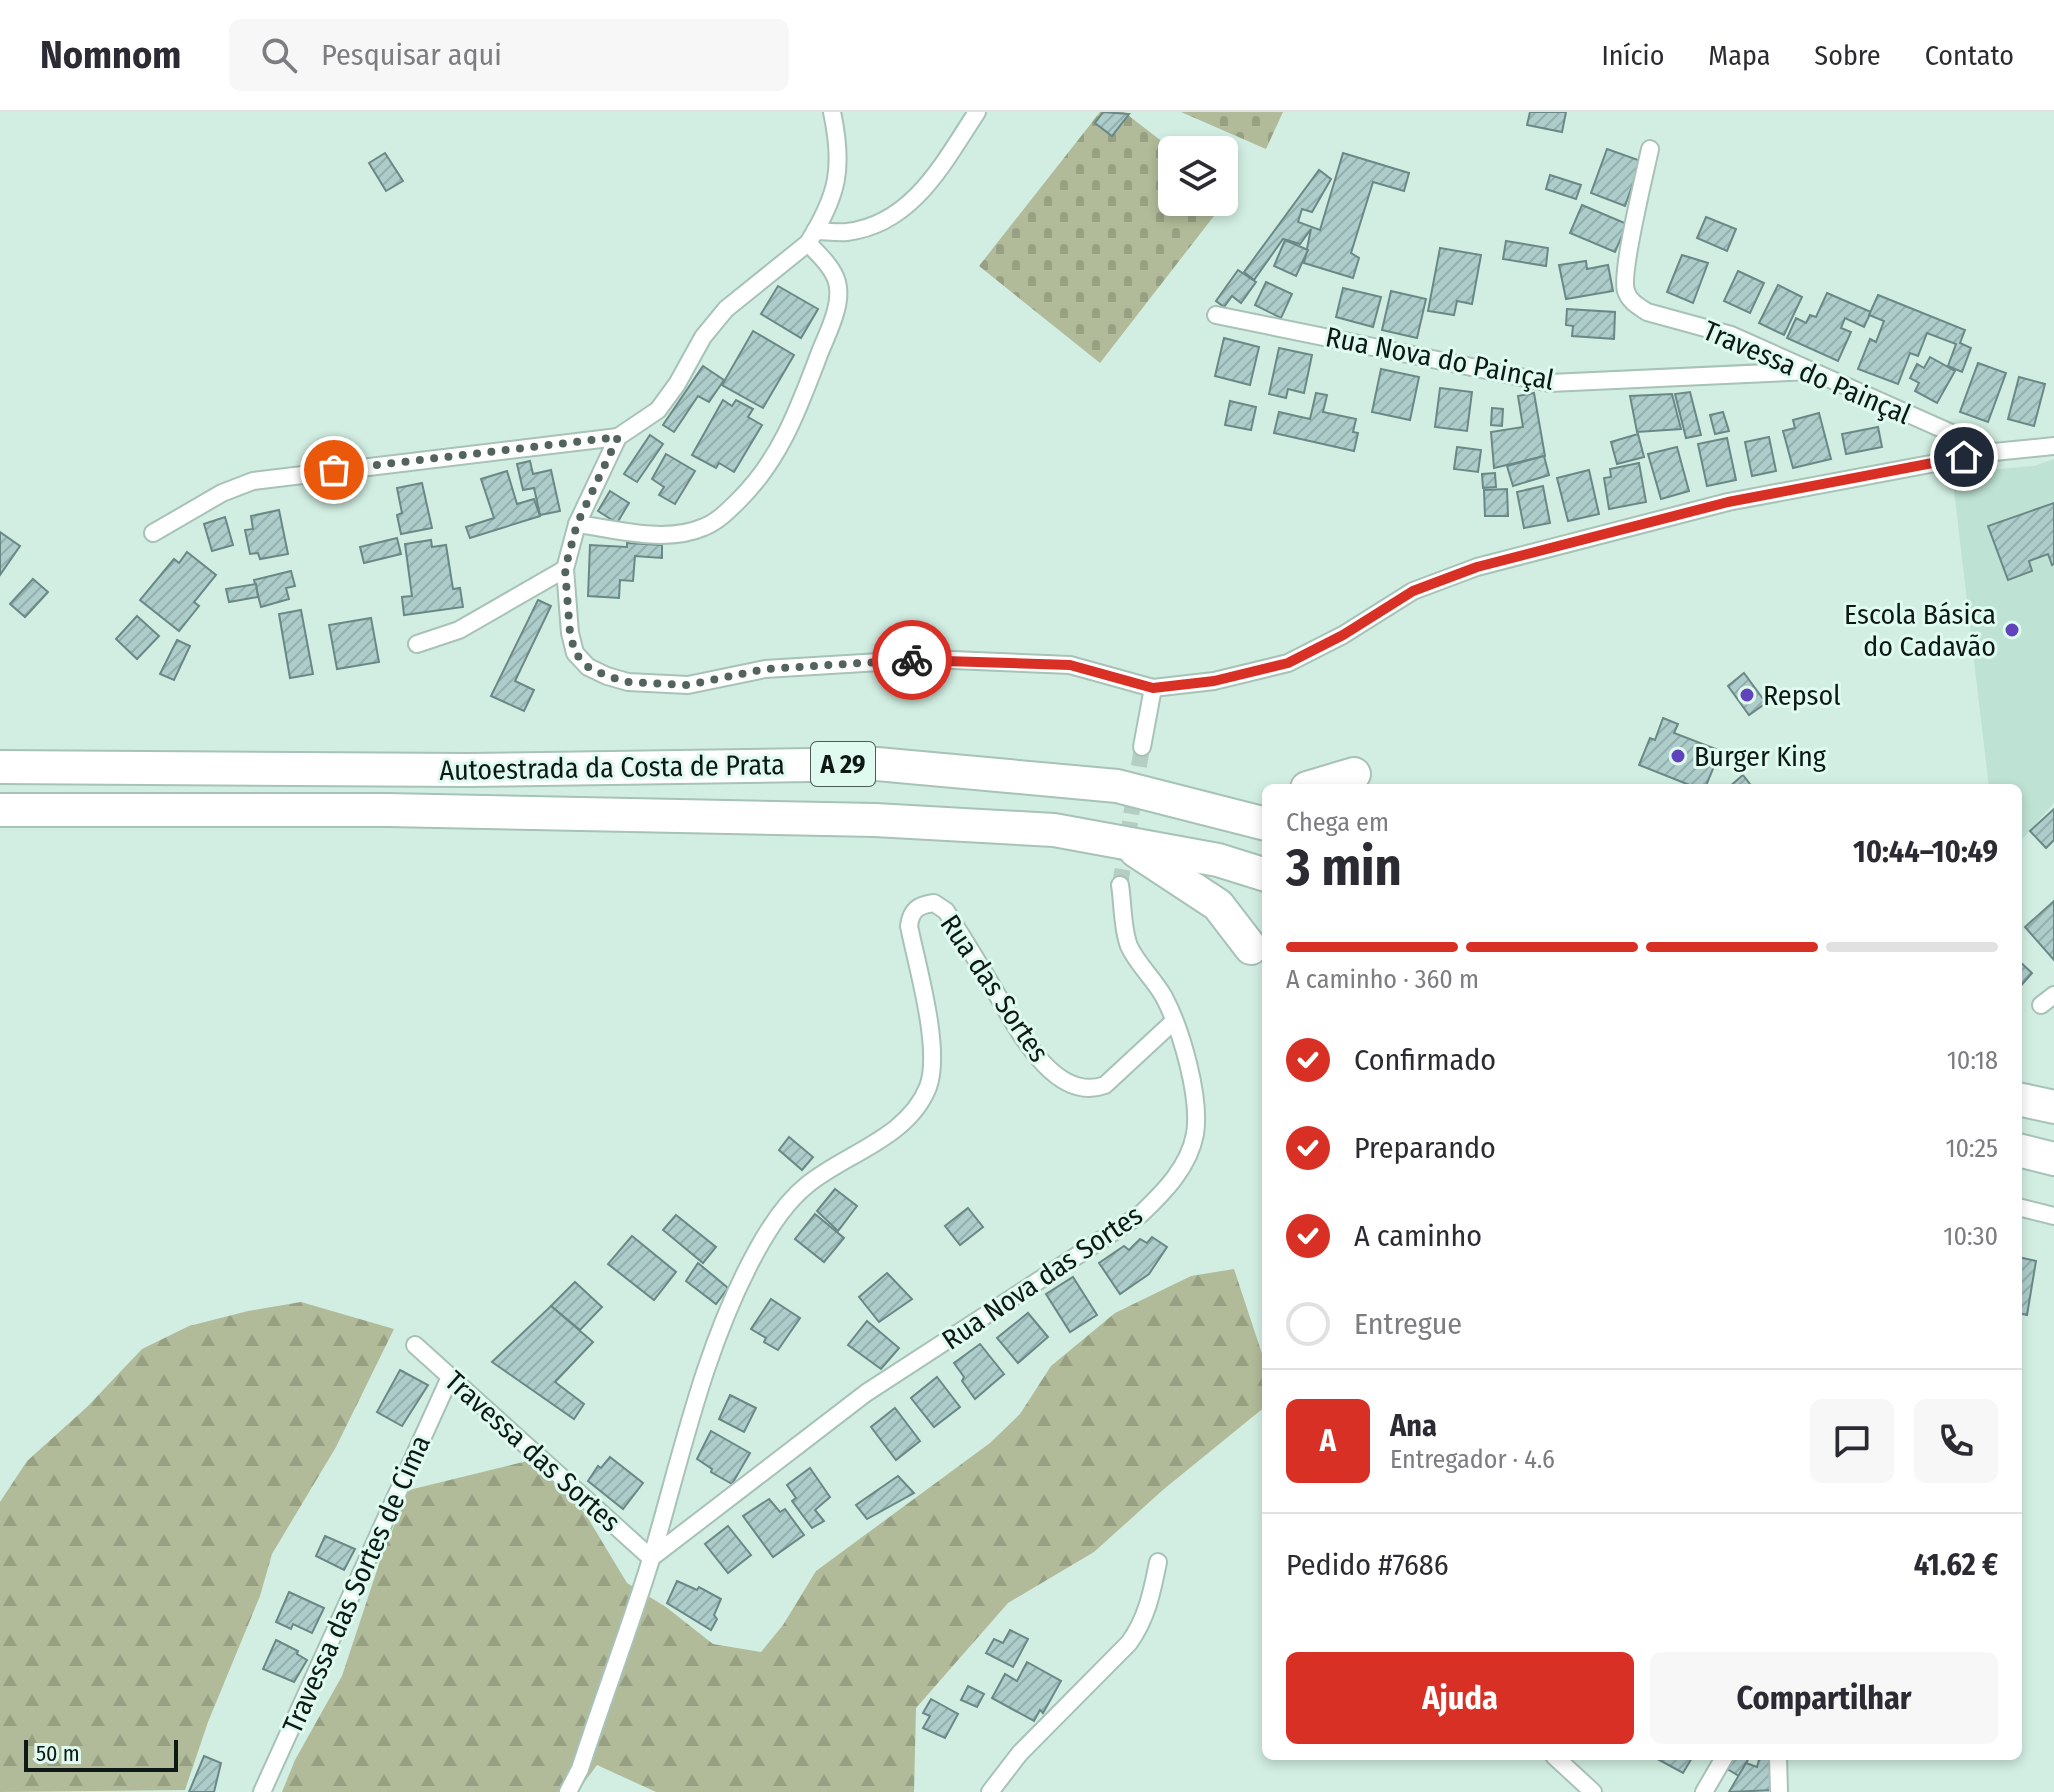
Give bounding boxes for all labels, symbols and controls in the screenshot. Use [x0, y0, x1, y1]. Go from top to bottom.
search box [229, 19, 789, 91]
text: Nomnom [40, 32, 181, 78]
icon: search [257, 33, 301, 77]
text: Pesquisar aqui [321, 37, 502, 73]
text: Início [1601, 39, 1664, 72]
text: Mapa [1708, 39, 1770, 72]
text: Sobre [1814, 39, 1881, 72]
text: Contato [1925, 39, 2014, 72]
map controls [1158, 136, 1238, 216]
button: layers [1158, 136, 1238, 216]
street label: Travessa do Painçal [1698, 314, 1915, 431]
street label: Rua Nova do Painçal [1323, 320, 1557, 397]
pin [1930, 423, 1998, 491]
icon: home [1942, 435, 1986, 479]
pin [300, 436, 368, 504]
icon: bag [312, 448, 356, 492]
place label: Escola Básica do Cadavão [1844, 598, 1996, 663]
courier [872, 620, 952, 700]
marker: Escola Básica do Cadavão [2003, 621, 2021, 639]
icon: bike [890, 638, 934, 682]
place label: Repsol [1763, 679, 1841, 712]
marker: Repsol [1738, 686, 1756, 704]
place label: Burger King [1694, 740, 1827, 773]
road number: A 29 [811, 742, 875, 786]
marker: Burger King [1669, 747, 1687, 765]
street label: Autoestrada da Costa de Prata [439, 748, 785, 787]
text: Chega em [1286, 807, 1389, 838]
text: 10:44–10:49 [1853, 834, 1998, 870]
text: 3 min [1286, 836, 1402, 899]
street label: Rua das Sortes [933, 909, 1056, 1068]
text: A caminho · 360 m [1286, 964, 1479, 995]
icon: check [1286, 1038, 1330, 1082]
text: Confirmado [1354, 1042, 1496, 1078]
text: 10:18 [1947, 1045, 1998, 1076]
icon: check [1286, 1126, 1330, 1170]
text: Preparando [1354, 1130, 1496, 1166]
text: 10:25 [1945, 1133, 1998, 1164]
street label: Rua Nova das Sortes [936, 1198, 1149, 1357]
icon: check [1286, 1214, 1330, 1258]
text: A caminho [1354, 1218, 1482, 1254]
text: 10:30 [1943, 1221, 1998, 1252]
text: Entregue [1354, 1306, 1462, 1342]
street label: Travessa das Sortes [438, 1364, 627, 1539]
button: chat [1810, 1399, 1894, 1483]
button: phone [1914, 1399, 1998, 1483]
text: Ana [1390, 1408, 1437, 1444]
text: A [1320, 1423, 1336, 1459]
street label: Travessa das Sortes de Cima [276, 1430, 437, 1738]
text: Entregador · 4.6 [1390, 1444, 1555, 1475]
text: Pedido #7686 [1286, 1547, 1449, 1583]
text: 41.62 € [1914, 1547, 1998, 1583]
button: Ajuda [1286, 1652, 1634, 1744]
button: Compartilhar [1650, 1652, 1998, 1744]
scale bar [24, 1736, 178, 1772]
text: 50 m [36, 1740, 80, 1767]

